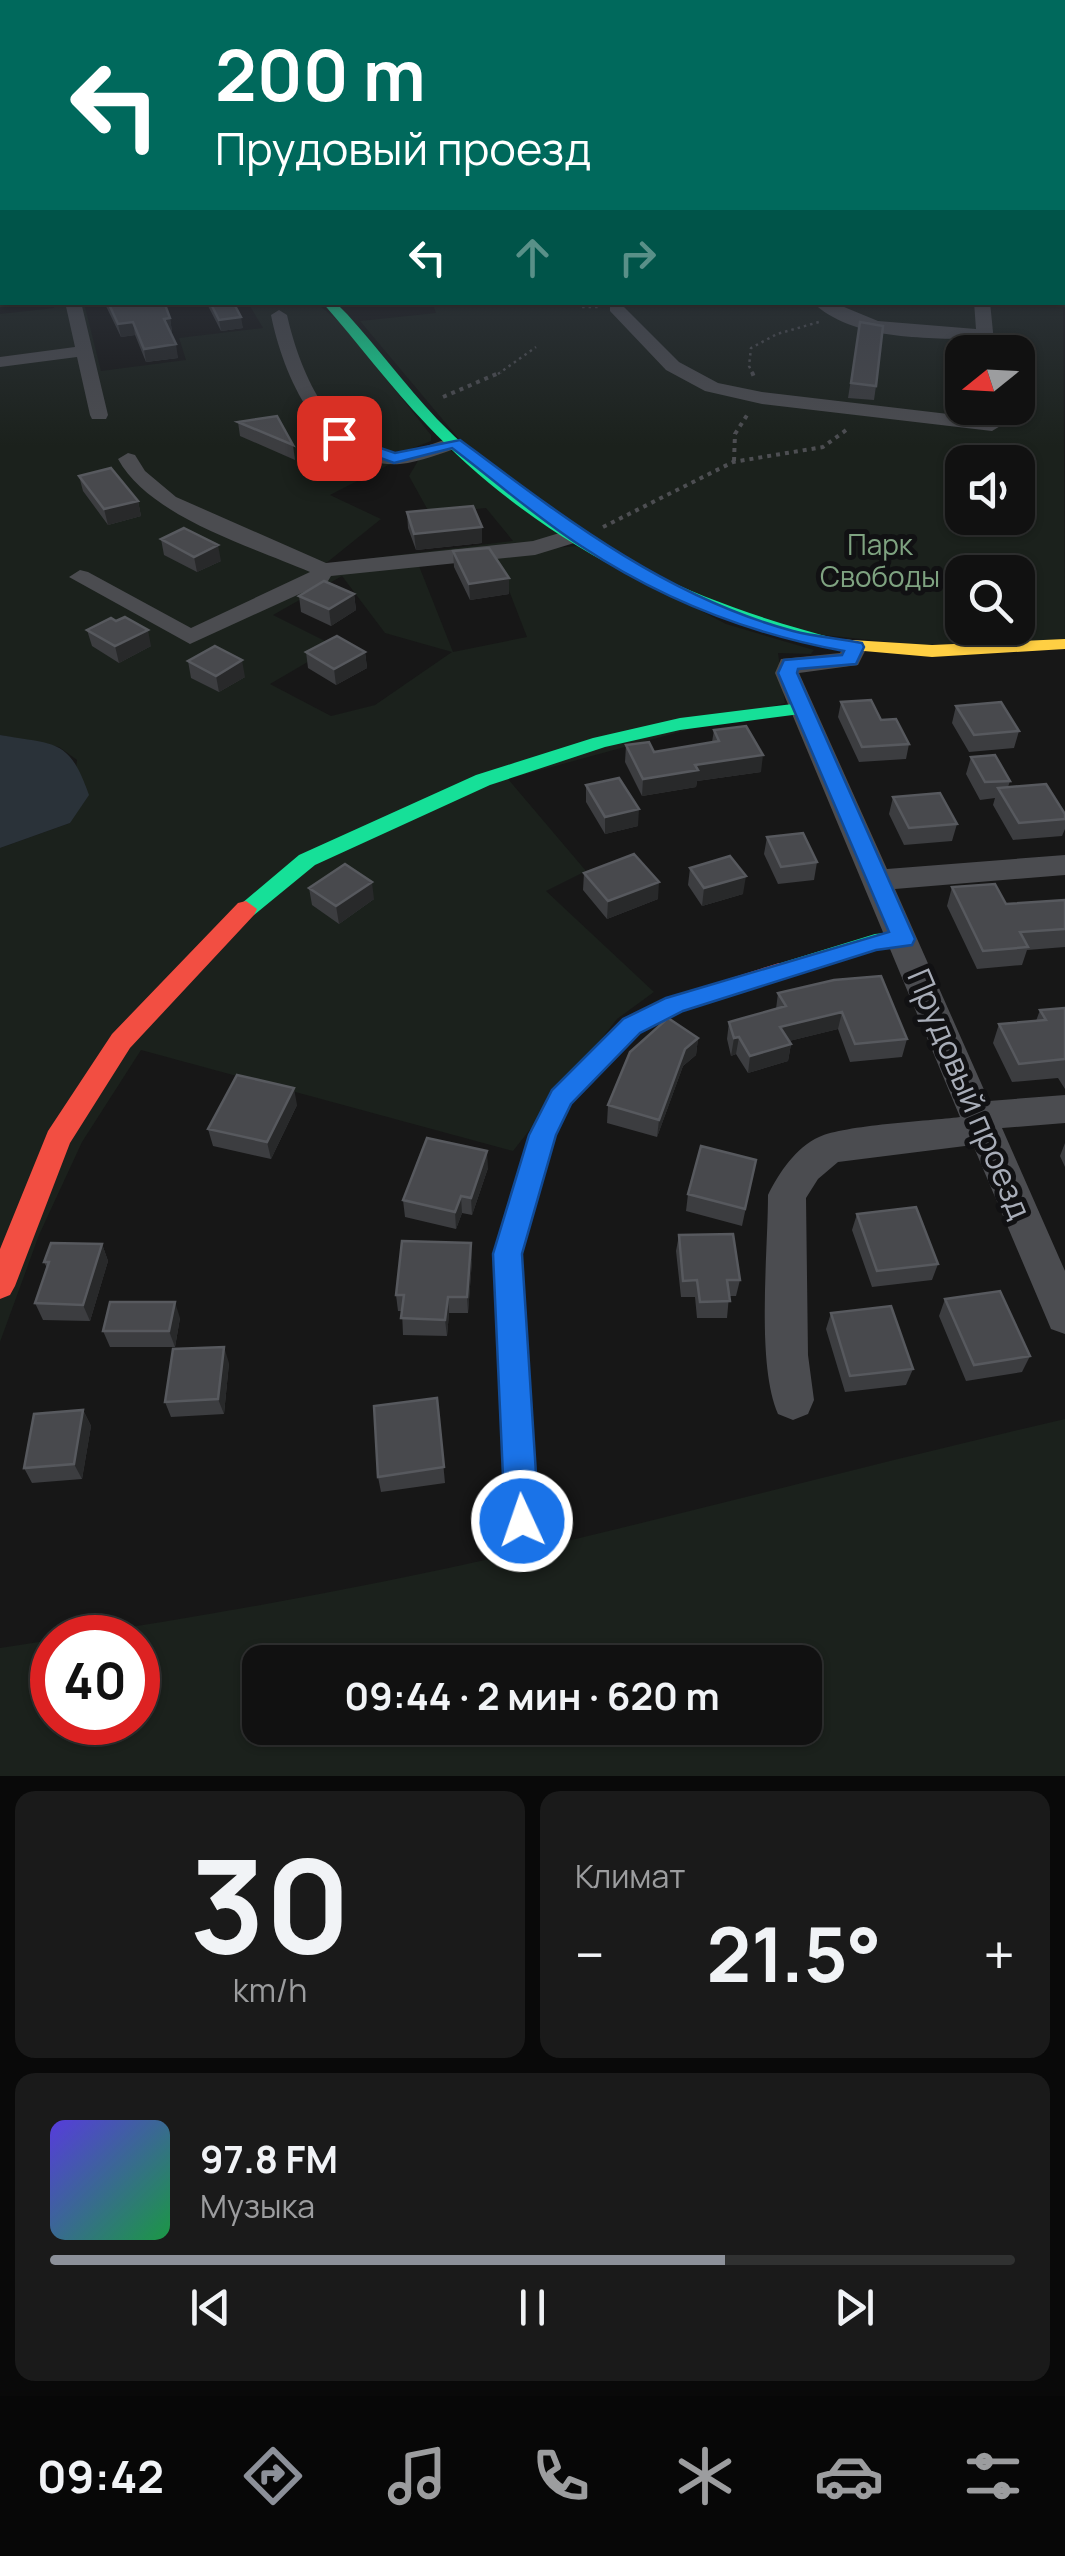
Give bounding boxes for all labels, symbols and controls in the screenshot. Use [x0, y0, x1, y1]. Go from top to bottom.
text: 200 m [215, 26, 426, 122]
icon: left [50, 40, 180, 170]
text: Прудовый проезд [215, 117, 591, 179]
icon: left [400, 230, 455, 285]
icon: ahead [505, 230, 560, 285]
icon: right [610, 230, 665, 285]
north arrow [945, 335, 1035, 425]
map controls [945, 335, 1035, 645]
pin [297, 396, 382, 481]
icon: arrive [312, 411, 367, 466]
button: sound [945, 445, 1035, 535]
park label: Парк Свободы [820, 525, 940, 595]
button: search [945, 555, 1035, 645]
street label: Прудовый проезд [897, 962, 1042, 1225]
position arrow [470, 1469, 574, 1573]
speed limit sign: 40 [30, 1615, 160, 1745]
text: 09:44 · 2 мин · 620 m [344, 1669, 720, 1721]
text: 30 [189, 1814, 351, 1992]
text: Климат [575, 1854, 685, 1898]
text: 21.5° [707, 1902, 881, 2005]
text: − [575, 1916, 605, 1992]
text: + [983, 1916, 1015, 1992]
text: km/h [233, 1968, 307, 2012]
text: 97.8 FM [200, 2132, 338, 2184]
text: Музыка [200, 2184, 315, 2228]
icon: previous [183, 2280, 238, 2335]
icon: pause [505, 2280, 560, 2335]
icon: next [827, 2280, 882, 2335]
icon: directions [238, 2441, 308, 2511]
icon: music [382, 2441, 452, 2511]
icon: phone [526, 2441, 596, 2511]
icon: climate [670, 2441, 740, 2511]
icon: car [814, 2441, 884, 2511]
icon: filters [958, 2441, 1028, 2511]
text: 09:42 [37, 2445, 164, 2507]

